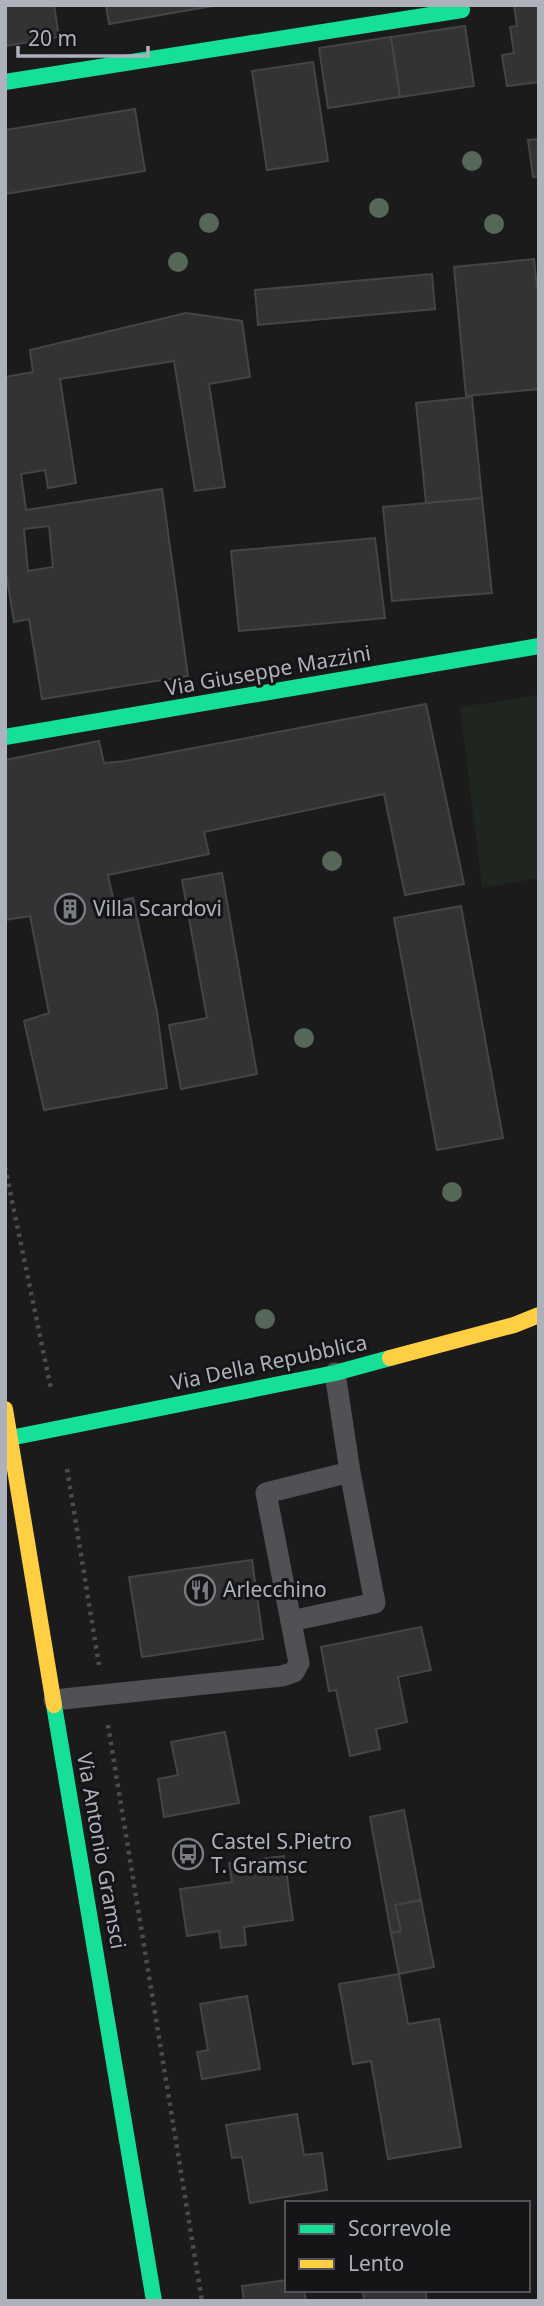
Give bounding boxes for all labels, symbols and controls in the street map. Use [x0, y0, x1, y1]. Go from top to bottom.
scale bar [18, 14, 147, 58]
text: 20 m [28, 24, 77, 52]
street label: Via Giuseppe Mazzini [163, 638, 373, 702]
building icon: Villa Scardovi [53, 892, 87, 926]
place label: Villa Scardovi [93, 894, 222, 922]
street label: Via Della Repubblica [168, 1328, 369, 1396]
restaurant icon: Arlecchino [183, 1573, 217, 1607]
place label: Arlecchino [223, 1575, 327, 1603]
street label: Via Antonio Gramsci [71, 1750, 133, 1951]
place label: Castel S.Pietro T. Gramsc [211, 1827, 352, 1879]
bus stop icon: Castel S.Pietro T. Gramsc [171, 1837, 205, 1871]
legend [285, 2201, 530, 2292]
text: Scorrevole [348, 2214, 451, 2242]
text: Lento [348, 2249, 404, 2277]

